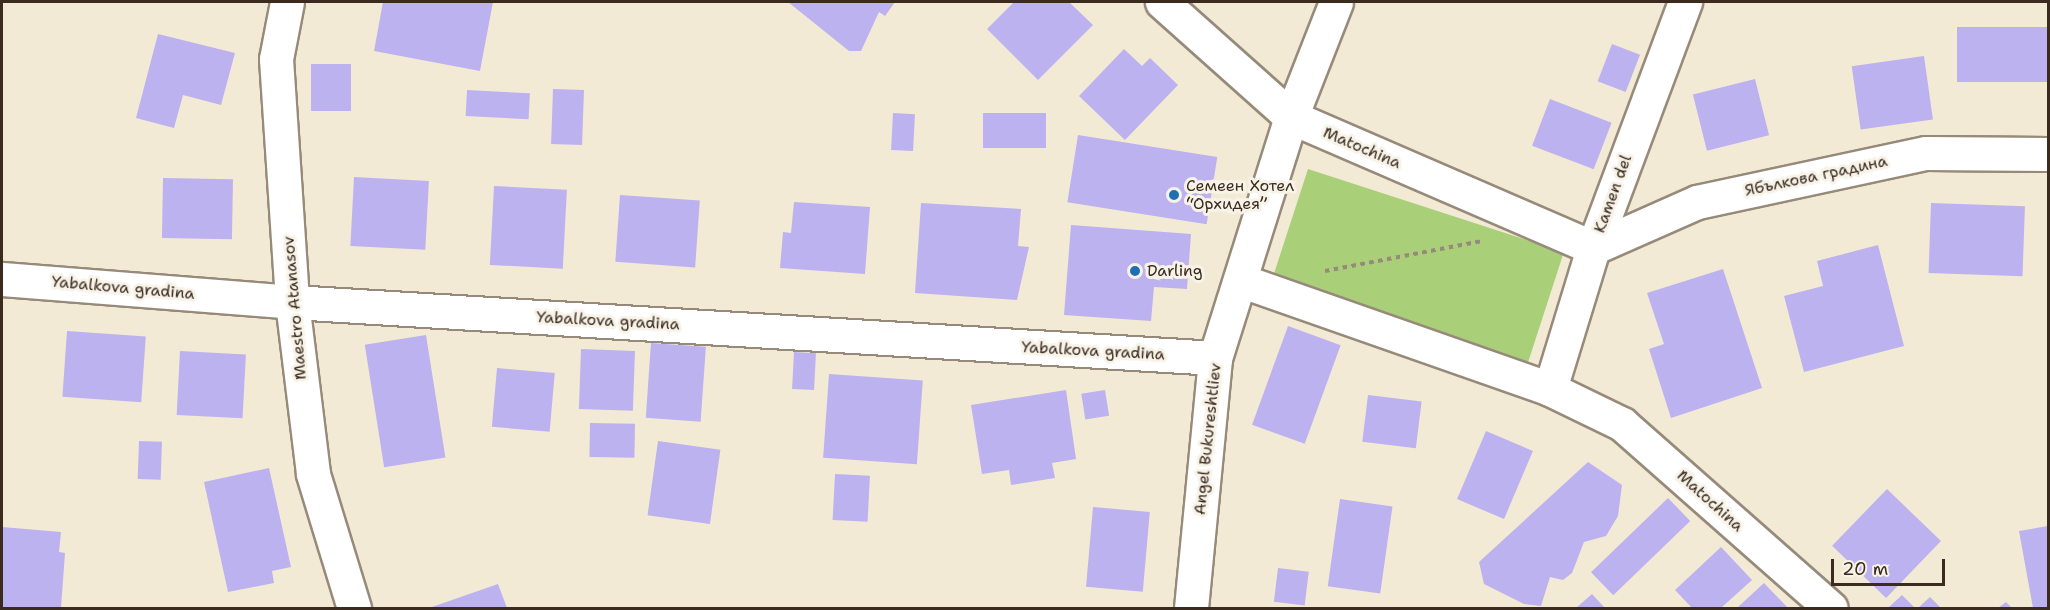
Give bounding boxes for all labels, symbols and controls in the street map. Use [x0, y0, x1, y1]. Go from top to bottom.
street label: Matochina [1320, 123, 1404, 173]
street label: Kamen del [1590, 152, 1636, 236]
street label: Ябълкова градина [1743, 152, 1889, 200]
place label: Семеен Хотел “Орхидея” [1186, 176, 1294, 214]
marker: Семеен Хотел “Орхидея” [1167, 188, 1181, 202]
street label: Maestro Atanasov [279, 235, 311, 381]
place label: Darling [1147, 261, 1203, 281]
marker: Darling [1128, 264, 1142, 278]
street label: Yabalkova gradina [51, 272, 195, 304]
street label: Yabalkova gradina [536, 308, 680, 334]
street label: Yabalkova gradina [1021, 338, 1165, 364]
street label: Angel Bukureshtliev [1190, 362, 1226, 516]
street label: Matochina [1673, 466, 1747, 536]
scale bar [1834, 547, 1948, 585]
text: 20 m [1842, 557, 1888, 581]

